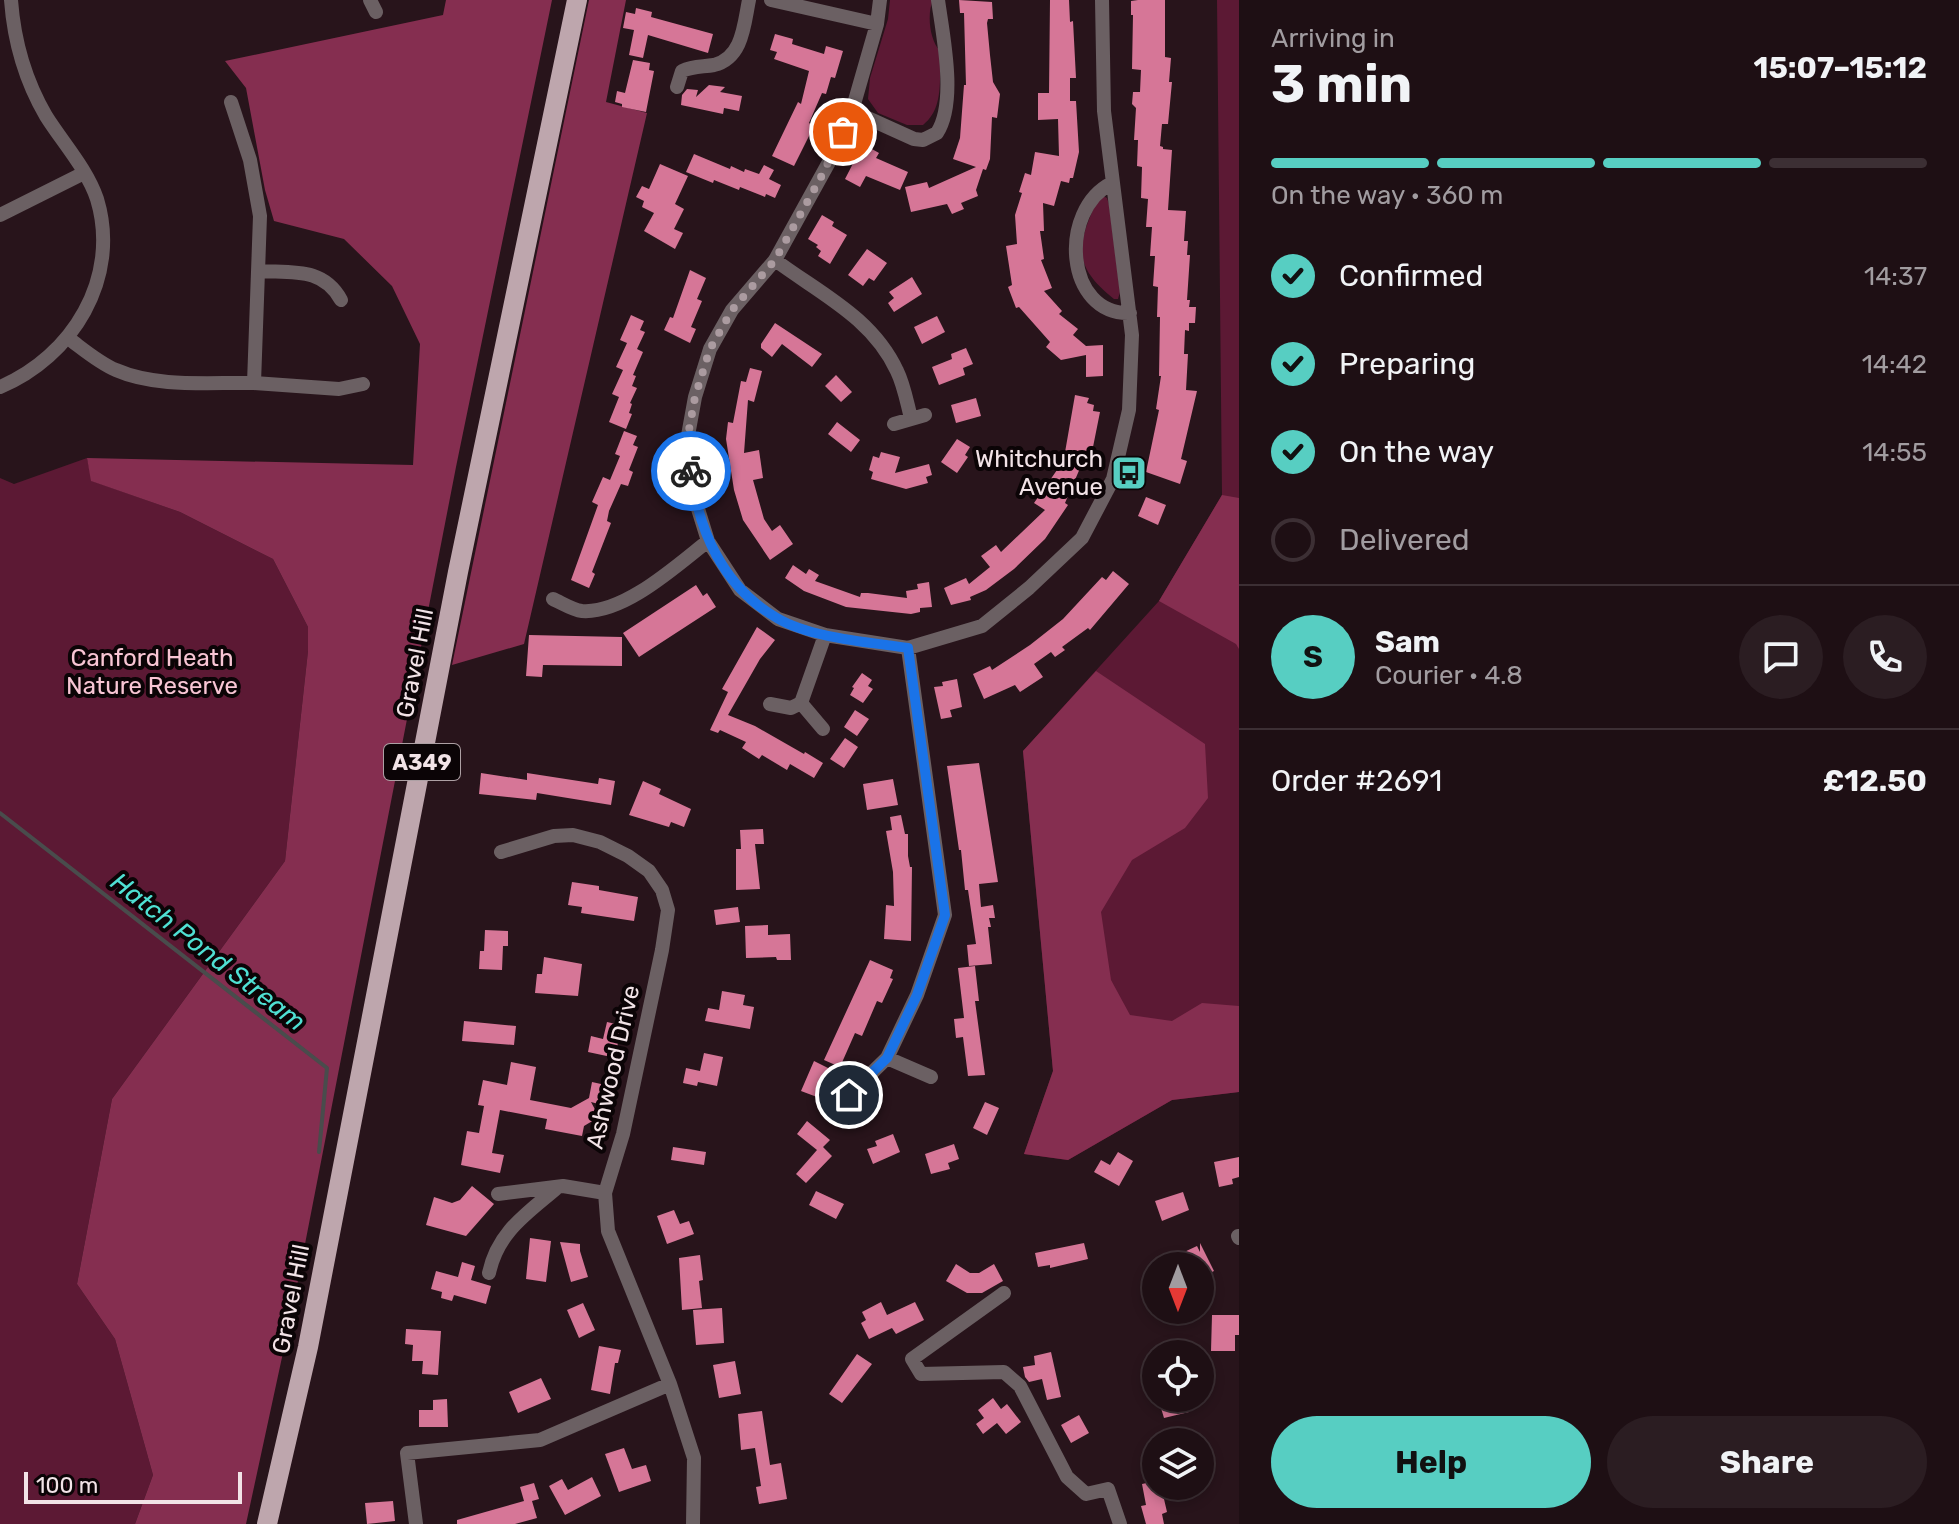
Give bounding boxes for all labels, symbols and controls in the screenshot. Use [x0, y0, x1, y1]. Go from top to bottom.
text: Arriving in [1271, 23, 1395, 54]
text: 15:07–15:12 [1754, 50, 1927, 86]
text: 3 min [1271, 53, 1412, 115]
pin [809, 98, 877, 166]
icon: bag [821, 110, 865, 154]
text: On the way · 360 m [1271, 180, 1503, 211]
icon: check [1271, 254, 1315, 298]
text: Confirmed [1339, 258, 1483, 294]
text: 14:37 [1864, 261, 1927, 292]
icon: check [1271, 342, 1315, 386]
text: Preparing [1339, 346, 1475, 382]
text: 14:42 [1862, 349, 1927, 380]
icon: check [1271, 430, 1315, 474]
courier [651, 431, 731, 511]
text: On the way [1339, 434, 1494, 470]
text: 14:55 [1862, 437, 1927, 468]
place label: Whitchurch Avenue [975, 445, 1103, 501]
icon: bike [669, 449, 713, 493]
bus stop icon: Whitchurch Avenue [1110, 454, 1148, 492]
text: Delivered [1339, 522, 1470, 558]
street label: Gravel Hill [391, 606, 439, 720]
button: chat [1739, 615, 1823, 699]
button: phone [1843, 615, 1927, 699]
text: Sam [1375, 624, 1440, 660]
text: S [1303, 639, 1323, 675]
park label: Canford Heath Nature Reserve [66, 644, 238, 700]
text: Courier · 4.8 [1375, 660, 1523, 691]
road number: A349 [384, 744, 460, 780]
text: Order #2691 [1271, 763, 1442, 799]
text: £12.50 [1823, 763, 1927, 799]
water label: Hatch Pond Stream [104, 866, 312, 1038]
street label: Ashwood Drive [581, 982, 645, 1152]
pin [815, 1061, 883, 1129]
icon: home [827, 1073, 871, 1117]
street label: Gravel Hill [267, 1242, 315, 1356]
north arrow [1142, 1252, 1214, 1324]
map controls [1142, 1252, 1214, 1500]
button: locate [1142, 1340, 1214, 1412]
button: Help [1271, 1416, 1591, 1508]
button: Share [1607, 1416, 1927, 1508]
button: layers [1142, 1428, 1214, 1500]
scale bar [24, 1468, 242, 1504]
text: 100 m [36, 1472, 98, 1499]

